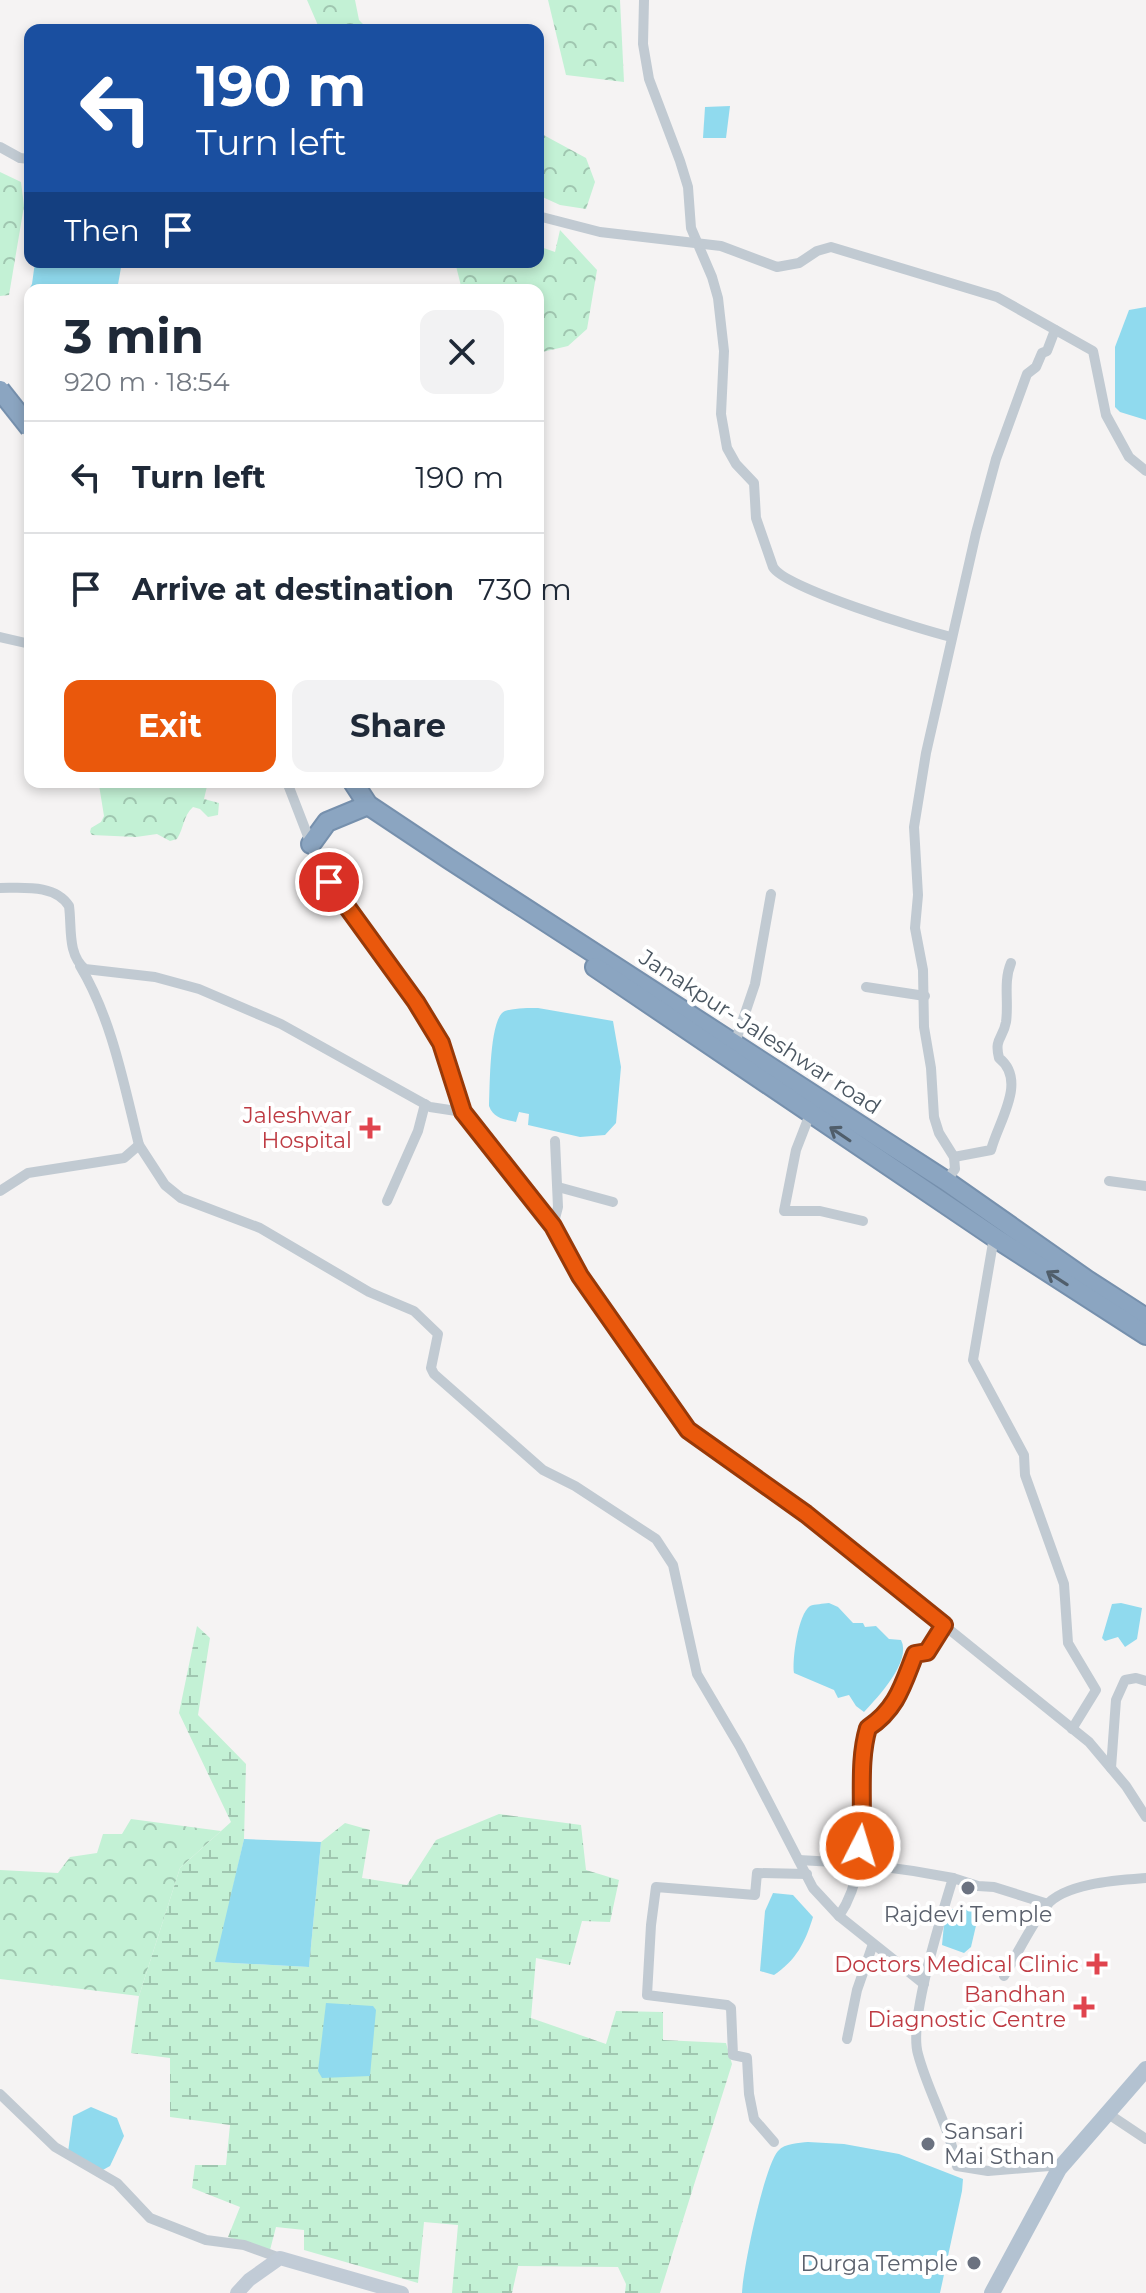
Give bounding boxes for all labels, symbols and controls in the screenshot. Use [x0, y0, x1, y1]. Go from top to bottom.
text: 190 m [196, 52, 366, 120]
icon: left [64, 56, 168, 160]
text: Turn left [196, 120, 347, 164]
icon: arrive [156, 208, 200, 252]
text: Then [64, 212, 140, 249]
text: 3 min [64, 307, 204, 365]
button: close [420, 310, 504, 394]
text: 920 m · 18:54 [64, 366, 230, 398]
icon: left [64, 455, 108, 499]
text: Turn left [132, 459, 265, 496]
text: 190 m [415, 459, 504, 496]
icon: arrive [64, 567, 108, 611]
text: Arrive at destination [132, 571, 454, 608]
text: 730 m [478, 571, 572, 608]
button: Exit [64, 680, 276, 772]
button: Share [292, 680, 504, 772]
pin [295, 848, 363, 916]
icon: arrive [307, 860, 351, 904]
street label: Janakpur- Jaleshwar road [633, 943, 886, 1120]
place label: Jaleshwar Hospital [242, 1102, 352, 1154]
marker: Jaleshwar Hospital [359, 1117, 381, 1139]
one-way arrow [830, 1126, 852, 1142]
one-way arrow [1046, 1269, 1069, 1285]
position arrow [818, 1804, 902, 1888]
marker: Rajdevi Temple [959, 1879, 977, 1897]
place label: Rajdevi Temple [884, 1901, 1052, 1928]
place label: Doctors Medical Clinic [834, 1951, 1079, 1978]
marker: Doctors Medical Clinic [1086, 1953, 1108, 1975]
place label: Bandhan Diagnostic Centre [867, 1981, 1066, 2033]
marker: Bandhan Diagnostic Centre [1073, 1996, 1095, 2018]
place label: Sansari Mai Sthan [944, 2118, 1055, 2170]
marker: Sansari Mai Sthan [919, 2135, 937, 2153]
place label: Durga Temple [801, 2250, 958, 2277]
marker: Durga Temple [965, 2254, 983, 2272]

